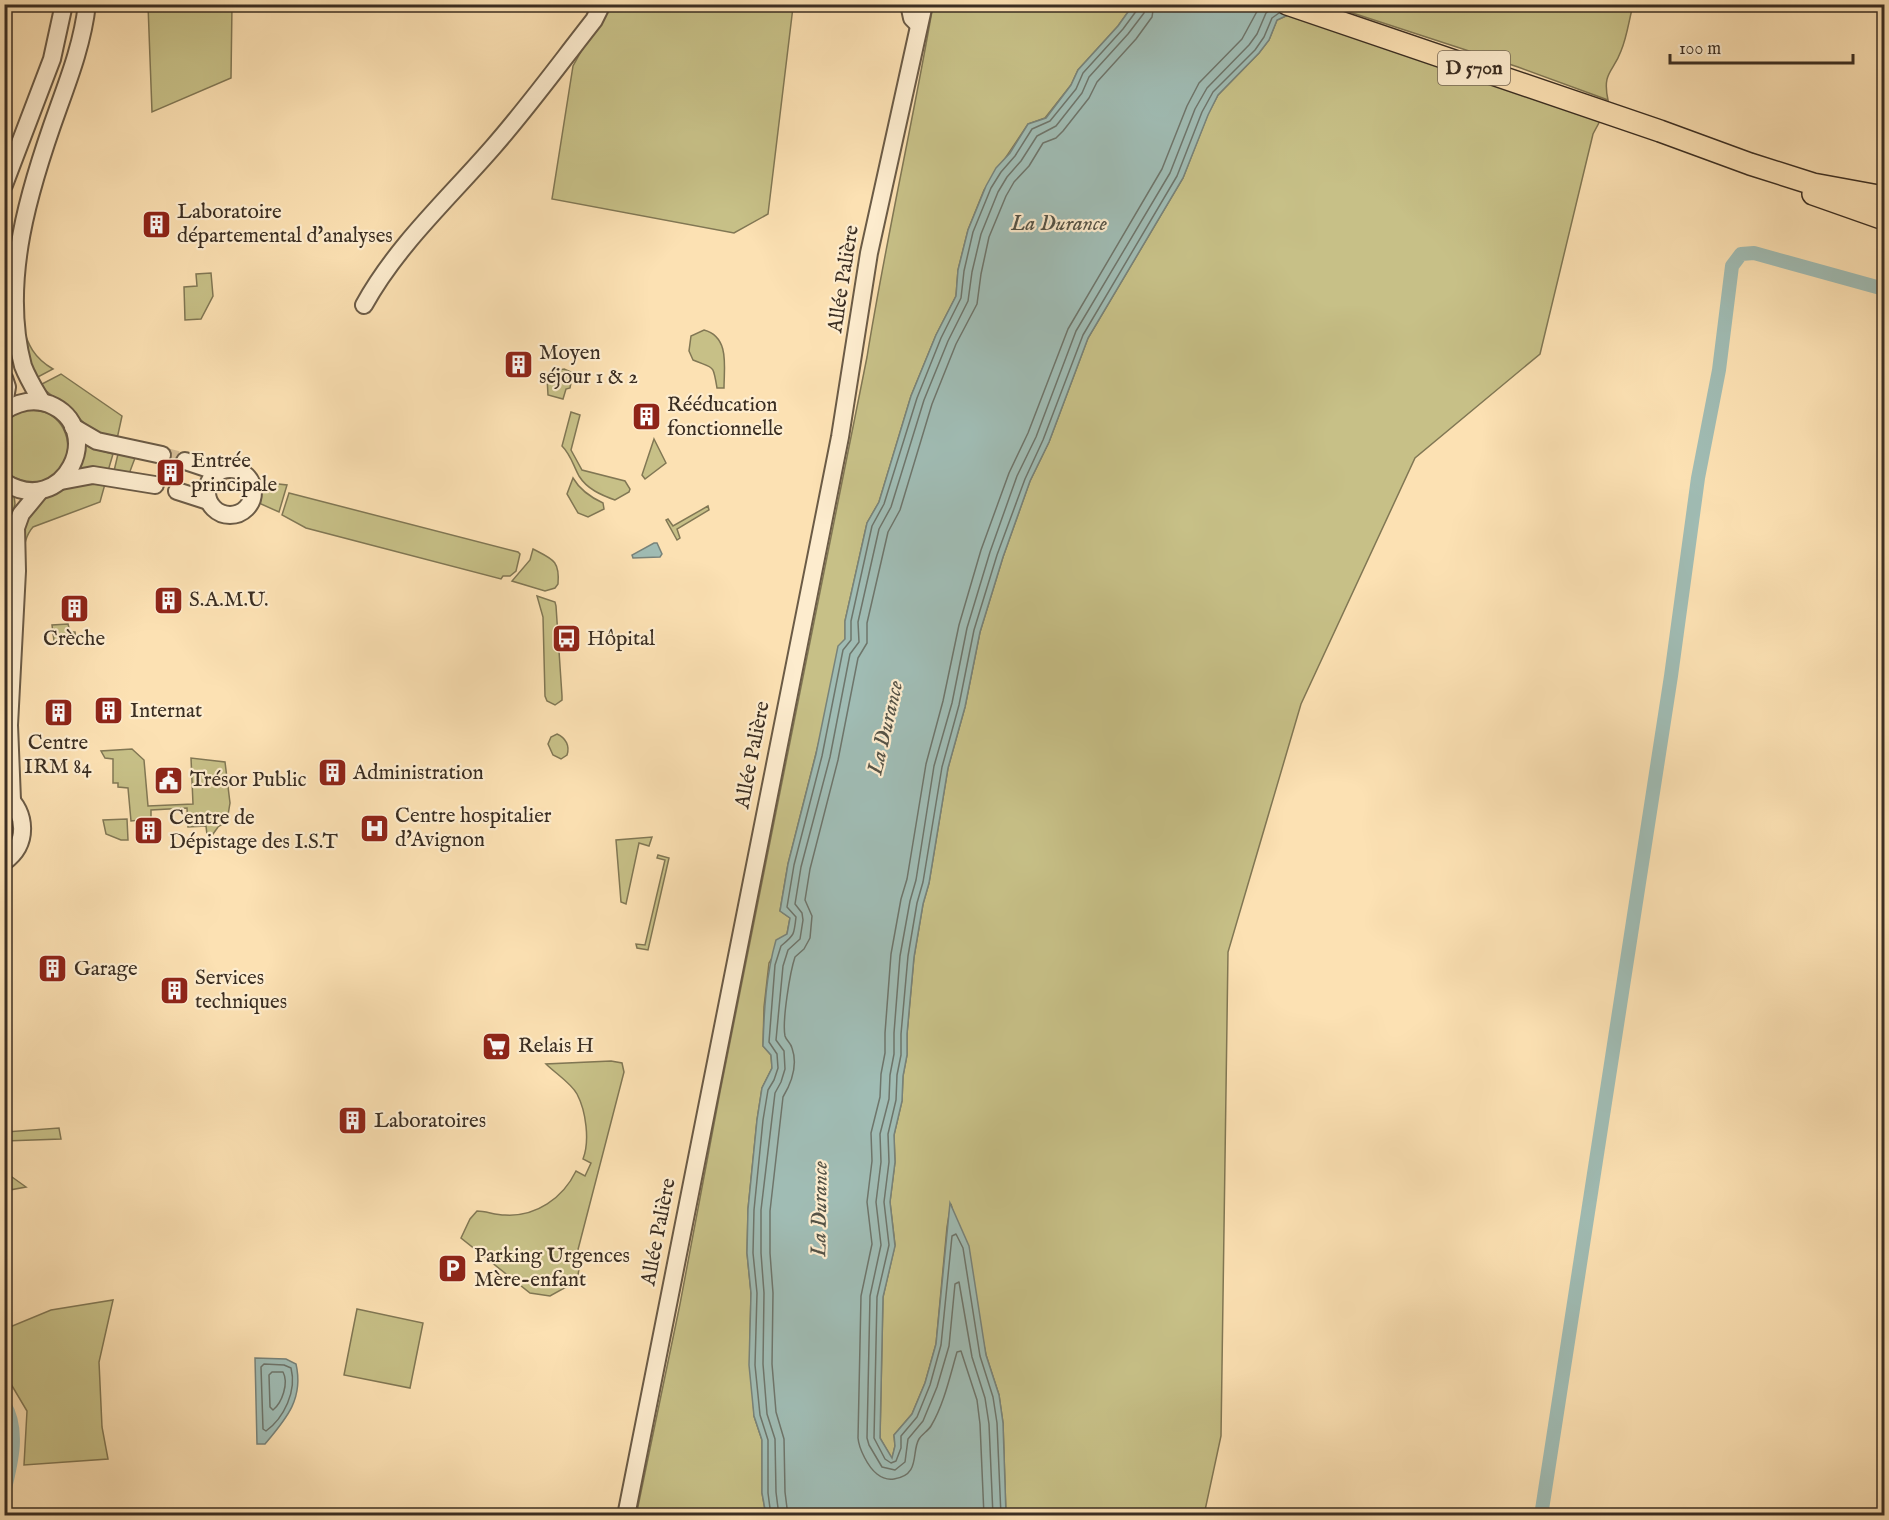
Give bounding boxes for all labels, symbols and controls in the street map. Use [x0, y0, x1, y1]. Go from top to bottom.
scale bar [1670, 27, 1853, 65]
text: 100 m [1679, 38, 1721, 61]
road number: D 570n [1438, 51, 1510, 85]
place label: Laboratoire départemental d'analyses [177, 199, 393, 250]
building icon: Laboratoire départemental d'analyses [140, 208, 172, 240]
water label: La Durance [1010, 210, 1108, 238]
street label: Allée Palière [822, 223, 866, 336]
place label: Moyen séjour 1 & 2 [539, 340, 638, 391]
building icon: Moyen séjour 1 & 2 [502, 349, 534, 381]
place label: Rééducation fonctionnelle [667, 392, 783, 443]
building icon: Rééducation fonctionnelle [630, 401, 662, 433]
place label: Entrée principale [191, 448, 278, 499]
building icon: Entrée principale [154, 457, 186, 489]
building icon: S.A.M.U. [152, 584, 184, 616]
place label: S.A.M.U. [189, 587, 269, 614]
building icon: Crèche [58, 592, 90, 624]
bus stop icon: Hôpital [550, 623, 582, 655]
place label: Crèche [43, 626, 105, 653]
place label: Hôpital [587, 626, 655, 653]
water label: La Durance [861, 677, 911, 779]
building icon: Internat [93, 695, 125, 727]
building icon: Centre IRM 84 [42, 696, 74, 728]
place label: Internat [130, 698, 202, 725]
street label: Allée Palière [729, 699, 777, 812]
place label: Centre IRM 84 [24, 730, 93, 781]
building icon: Administration [316, 757, 348, 789]
place label: Administration [352, 760, 484, 787]
public building icon: Trésor Public [153, 764, 185, 796]
place label: Trésor Public [190, 767, 306, 794]
place label: Centre hospitalier d'Avignon [395, 803, 552, 854]
place label: Centre de Dépistage des I.S.T [169, 805, 338, 856]
hospital icon: Centre hospitalier d'Avignon [358, 812, 390, 844]
building icon: Centre de Dépistage des I.S.T [132, 814, 164, 846]
building icon: Garage [37, 953, 69, 985]
place label: Garage [74, 956, 138, 983]
place label: Services techniques [195, 965, 287, 1016]
building icon: Services techniques [158, 974, 190, 1006]
supermarket icon: Relais H [481, 1030, 513, 1062]
place label: Relais H [518, 1033, 594, 1060]
building icon: Laboratoires [337, 1105, 369, 1137]
place label: Laboratoires [374, 1108, 486, 1135]
water label: La Durance [805, 1160, 835, 1258]
street label: Allée Palière [635, 1176, 683, 1289]
place label: Parking Urgences Mère-enfant [474, 1243, 630, 1294]
parking icon: Parking Urgences Mère-enfant [437, 1252, 469, 1284]

